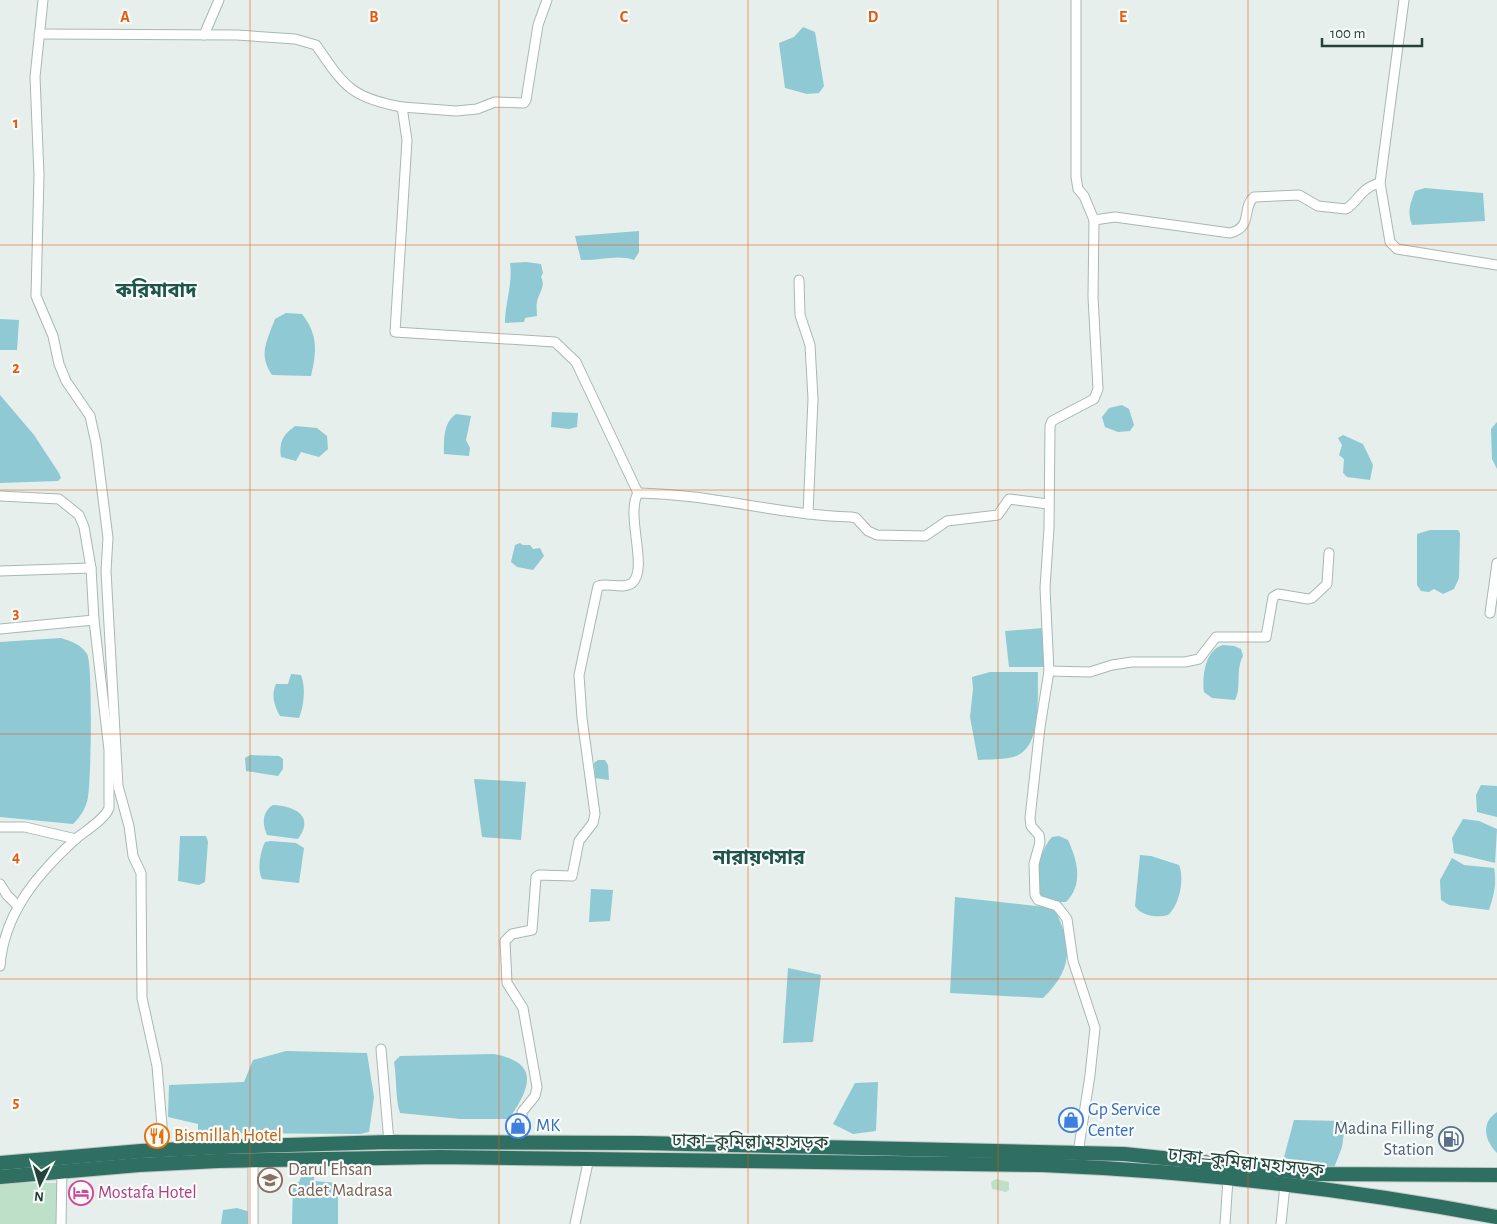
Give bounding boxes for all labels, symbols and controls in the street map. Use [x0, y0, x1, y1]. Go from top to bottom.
text: A [120, 9, 130, 25]
text: B [369, 9, 379, 25]
text: C [620, 9, 629, 25]
text: D [868, 9, 879, 25]
text: E [1119, 9, 1127, 25]
scale bar [1322, 15, 1422, 47]
text: 100 m [1330, 26, 1365, 41]
text: 1 [13, 115, 19, 131]
district label: করিমাবাদ [114, 278, 197, 301]
text: 2 [12, 360, 20, 376]
text: 3 [13, 605, 20, 621]
district label: নারায়ণসার [712, 848, 806, 868]
text: 4 [12, 849, 20, 865]
text: 5 [13, 1094, 20, 1110]
place label: Gp Service Center [1088, 1101, 1161, 1140]
shop icon: Gp Service Center [1058, 1107, 1084, 1133]
shop icon: MK [505, 1113, 531, 1139]
place label: MK [536, 1117, 560, 1135]
place label: Madina Filling Station [1334, 1120, 1434, 1159]
restaurant icon: Bismillah Hotel [144, 1123, 170, 1149]
fuel station icon: Madina Filling Station [1438, 1126, 1464, 1152]
place label: Bismillah Hotel [174, 1127, 282, 1145]
street label: ঢাকা–কুমিল্লা মহাসড়ক [671, 1130, 829, 1153]
street label: ঢাকা–কুমিল্লা মহাসড়ক [1166, 1144, 1325, 1181]
north arrow [15, 1159, 65, 1209]
place label: Darul Ehsan Cadet Madrasa [288, 1161, 393, 1200]
school or university icon: Darul Ehsan Cadet Madrasa [257, 1167, 283, 1193]
hotel icon: Mostafa Hotel [68, 1180, 94, 1206]
place label: Mostafa Hotel [98, 1184, 197, 1202]
text: N [33, 1189, 44, 1203]

